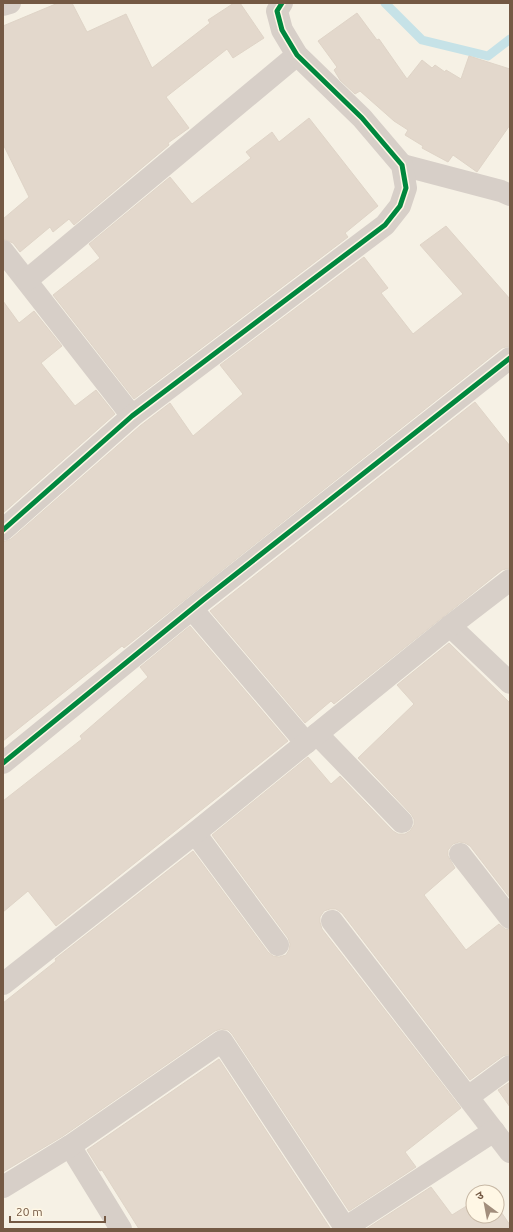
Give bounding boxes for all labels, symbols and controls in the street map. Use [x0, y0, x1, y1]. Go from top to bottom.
north arrow [465, 1184, 505, 1224]
text: उ [474, 1188, 486, 1202]
scale bar [10, 1198, 105, 1224]
text: 20 m [16, 1205, 43, 1218]

